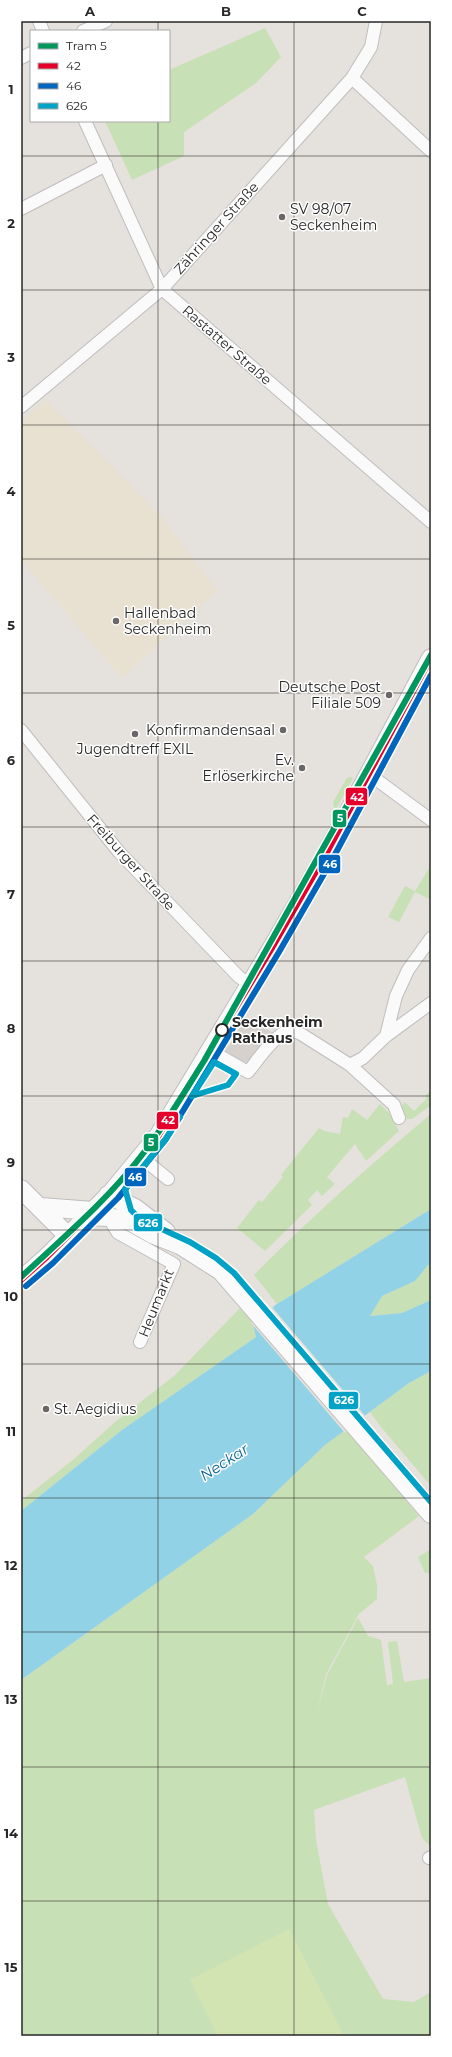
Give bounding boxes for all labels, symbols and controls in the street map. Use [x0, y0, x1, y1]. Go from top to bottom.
text: A [84, 3, 96, 19]
text: B [221, 3, 231, 19]
text: C [357, 3, 367, 19]
legend [30, 30, 170, 122]
text: Tram 5 [66, 38, 107, 53]
text: 42 [66, 58, 81, 73]
text: 46 [66, 78, 81, 93]
text: 1 [8, 81, 14, 97]
text: 626 [66, 98, 87, 113]
street label: Zähringer Straße [170, 178, 262, 278]
place label: SV 98/07 Seckenheim [290, 200, 377, 234]
marker: SV 98/07 Seckenheim [277, 212, 287, 222]
text: 2 [7, 215, 15, 231]
street label: Rastatter Straße [179, 301, 275, 389]
text: 3 [6, 349, 15, 365]
text: 4 [7, 483, 16, 499]
place label: Hallenbad Seckenheim [124, 604, 211, 638]
marker: Hallenbad Seckenheim [111, 616, 121, 626]
text: 5 [7, 617, 15, 633]
place label: Deutsche Post Filiale 509 [279, 678, 381, 712]
marker: Deutsche Post Filiale 509 [384, 690, 394, 700]
place label: Konfirmandensaal [146, 721, 275, 739]
marker: Konfirmandensaal [278, 725, 288, 735]
marker: Jugendtreff EXIL [130, 729, 140, 739]
place label: Jugendtreff EXIL [76, 740, 194, 758]
place label: Ev. Erlöserkirche [203, 751, 294, 785]
text: 6 [7, 752, 16, 768]
marker: Ev. Erlöserkirche [297, 763, 307, 773]
line badge: 42 [345, 787, 368, 806]
text: 42 [350, 790, 365, 804]
line badge: 5 [332, 809, 347, 828]
street label: Freiburger Straße [83, 810, 179, 914]
text: 5 [337, 811, 344, 825]
line badge: 46 [318, 854, 341, 874]
text: 46 [323, 857, 337, 871]
text: 7 [7, 886, 15, 902]
place label: Seckenheim Rathaus [232, 1013, 323, 1047]
text: 8 [7, 1020, 16, 1036]
marker: Seckenheim Rathaus [215, 1023, 229, 1037]
line badge: 42 [156, 1111, 179, 1130]
text: 42 [161, 1113, 176, 1127]
line badge: 5 [143, 1133, 159, 1152]
text: 5 [148, 1135, 155, 1149]
text: 9 [7, 1154, 15, 1170]
line badge: 46 [124, 1167, 147, 1187]
text: 46 [128, 1170, 142, 1184]
line badge: 626 [133, 1213, 163, 1232]
text: 626 [138, 1216, 158, 1230]
street label: Heumarkt [134, 1266, 178, 1340]
text: 10 [4, 1288, 18, 1304]
line badge: 626 [328, 1391, 359, 1410]
text: 626 [334, 1393, 354, 1407]
place label: St. Aegidius [54, 1400, 137, 1418]
marker: St. Aegidius [41, 1404, 51, 1414]
text: 11 [6, 1423, 16, 1439]
water label: Neckar [196, 1439, 253, 1485]
text: 12 [5, 1557, 18, 1573]
text: 13 [5, 1691, 18, 1707]
text: 14 [4, 1825, 18, 1841]
text: 15 [5, 1959, 18, 1975]

